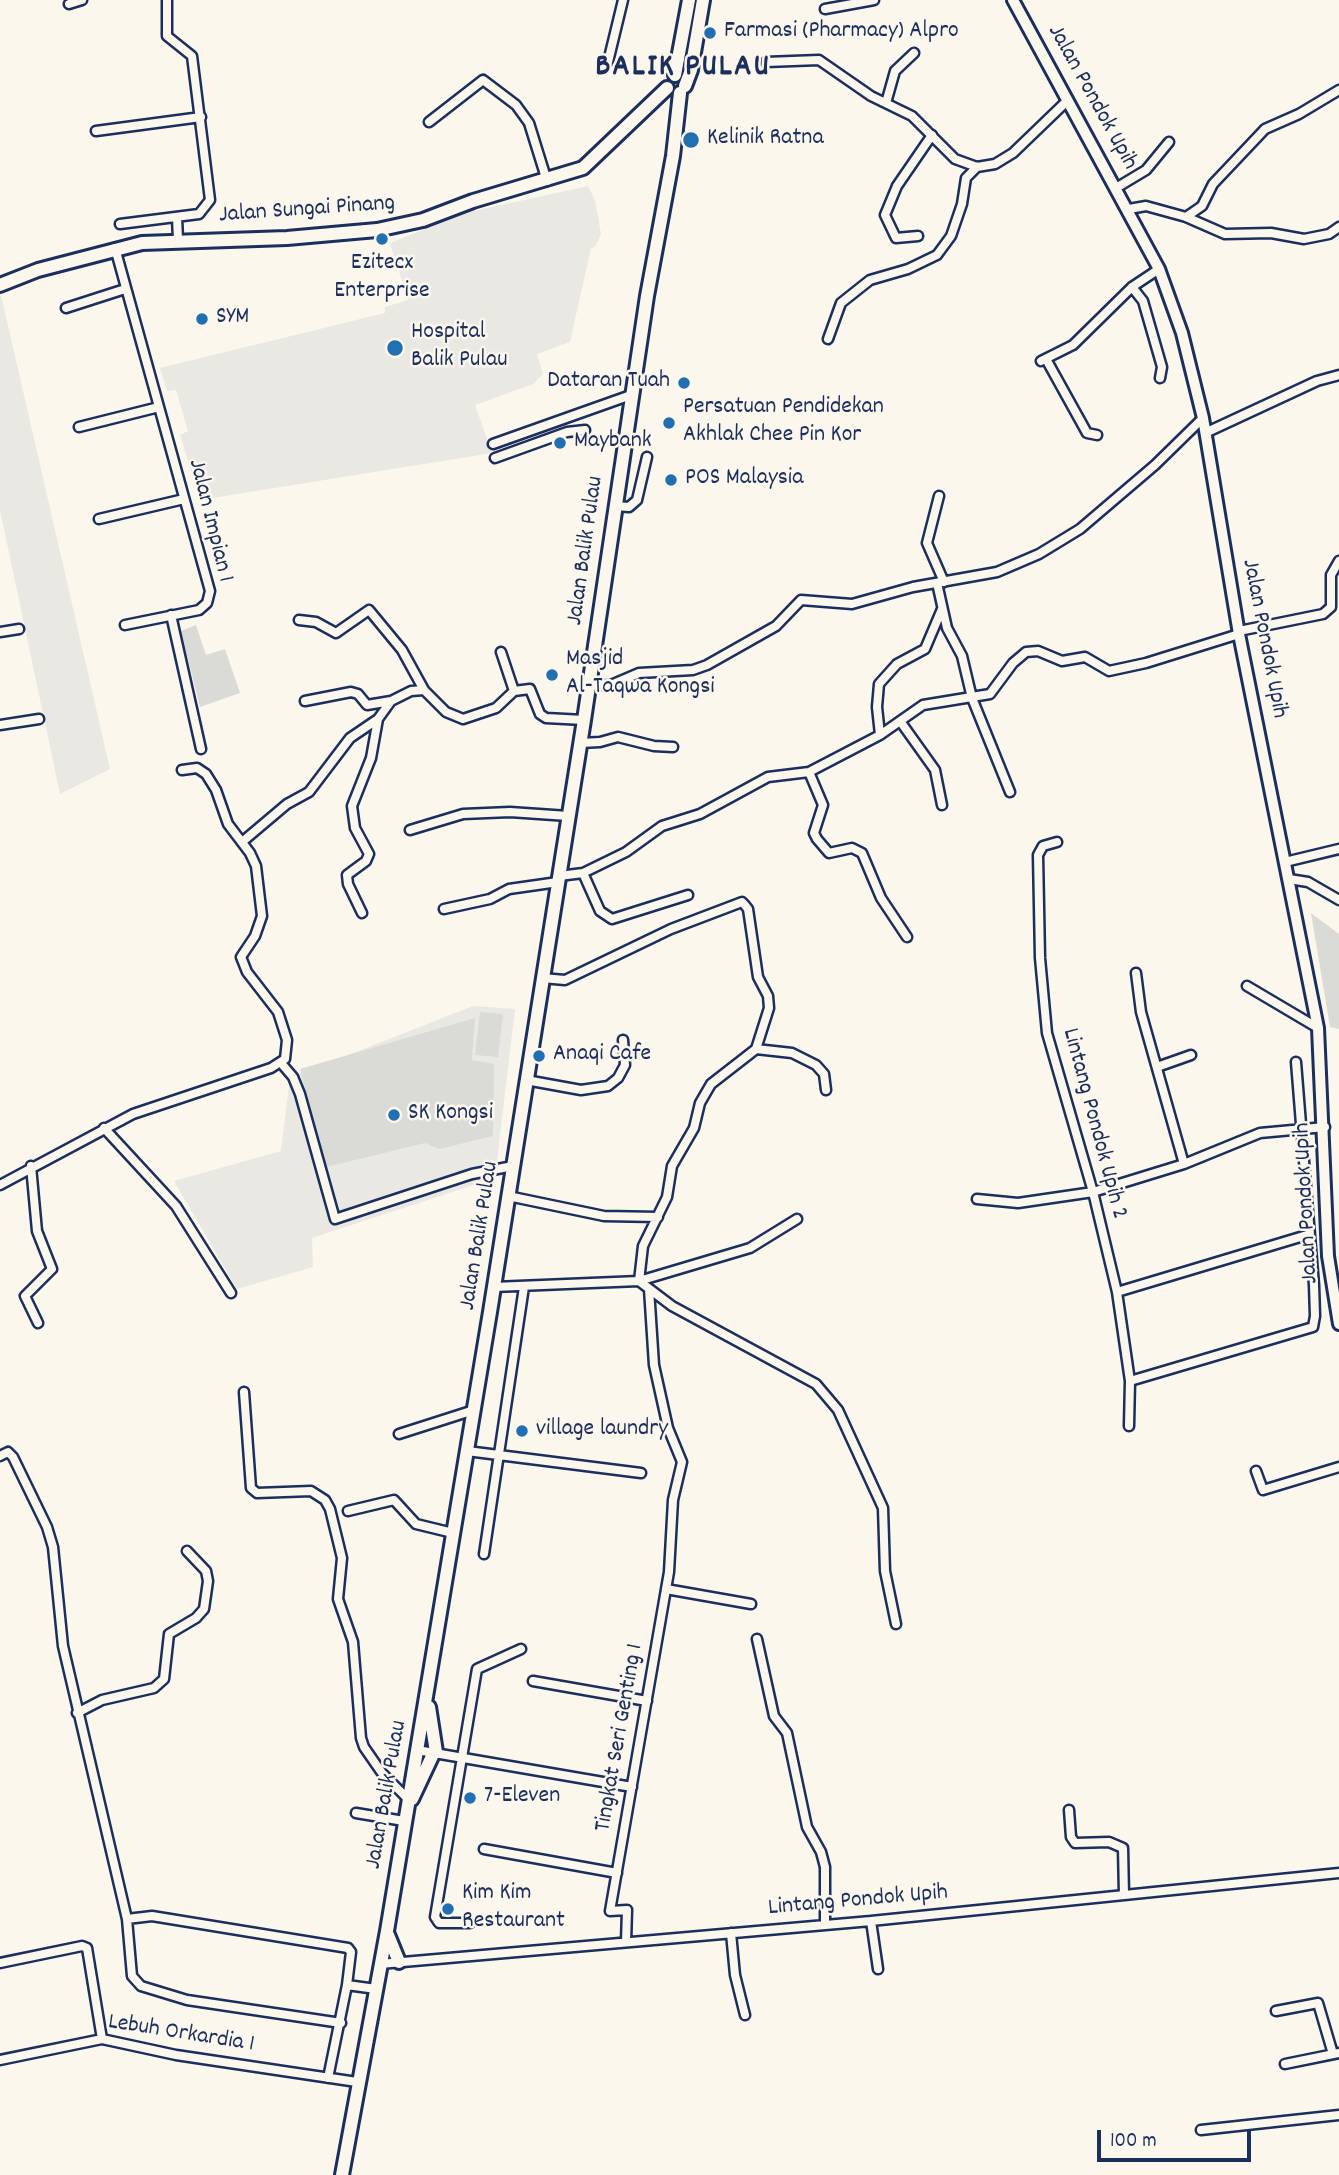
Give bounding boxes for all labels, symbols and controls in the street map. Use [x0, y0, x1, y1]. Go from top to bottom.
place label: Farmasi (Pharmacy) Alpro [724, 19, 959, 47]
street label: Jalan Pondok Upih [1039, 20, 1143, 176]
marker: Farmasi (Pharmacy) Alpro [702, 25, 718, 41]
district label: BALIK PULAU [597, 51, 769, 89]
place label: Kelinik Ratna [707, 126, 824, 154]
marker: Kelinik Ratna [681, 130, 701, 150]
street label: Jalan Sungai Pinang [218, 190, 396, 232]
marker: Ezitecx Enterprise [374, 231, 390, 247]
place label: Ezitecx Enterprise [334, 251, 430, 307]
place label: SYM [216, 305, 249, 333]
marker: SYM [194, 311, 210, 327]
place label: Hospital Balik Pulau [411, 320, 508, 376]
marker: Hospital Balik Pulau [385, 338, 405, 358]
place label: Dataran Tuah [547, 369, 670, 397]
marker: Dataran Tuah [676, 375, 692, 391]
place label: Persatuan Pendidekan Akhlak Chee Pin Kor [683, 395, 884, 451]
marker: Persatuan Pendidekan Akhlak Chee Pin Kor [661, 415, 677, 431]
place label: Maybank [574, 429, 652, 457]
marker: Maybank [552, 435, 568, 451]
street label: Jalan Impian 1 [180, 456, 238, 586]
place label: POS Malaysia [685, 466, 804, 494]
marker: POS Malaysia [663, 472, 679, 488]
street label: Jalan Balik Pulau [562, 475, 612, 627]
street label: Jalan Pondok Upih [1233, 557, 1293, 721]
place label: Masjid Al-Taqwa Kongsi [566, 647, 715, 703]
marker: Masjid Al-Taqwa Kongsi [544, 667, 560, 683]
street label: Lintang Pondok Upih 2 [1054, 1025, 1132, 1223]
place label: Anaqi Cafe [553, 1042, 651, 1070]
marker: Anaqi Cafe [531, 1048, 547, 1064]
place label: SK Kongsi [408, 1101, 493, 1129]
marker: SK Kongsi [386, 1107, 402, 1123]
street label: Jalan Pondok Upih [1289, 1122, 1327, 1284]
street label: Jalan Balik Pulau [455, 1160, 507, 1312]
place label: village laundry [536, 1417, 668, 1445]
marker: village laundry [514, 1423, 530, 1439]
street label: Tingkat Seri Genting 1 [590, 1642, 652, 1834]
street label: Jalan Balik Pulau [361, 1719, 415, 1871]
place label: 7-Eleven [484, 1784, 560, 1812]
marker: 7-Eleven [462, 1790, 478, 1806]
street label: Lintang Pondok Upih [767, 1880, 949, 1924]
place label: Kim Kim Restaurant [462, 1881, 565, 1937]
marker: Kim Kim Restaurant [440, 1901, 456, 1917]
street label: Lebuh Orkardia 1 [106, 2009, 256, 2061]
scale bar [1101, 2116, 1255, 2160]
text: 100 m [1110, 2127, 1157, 2157]

